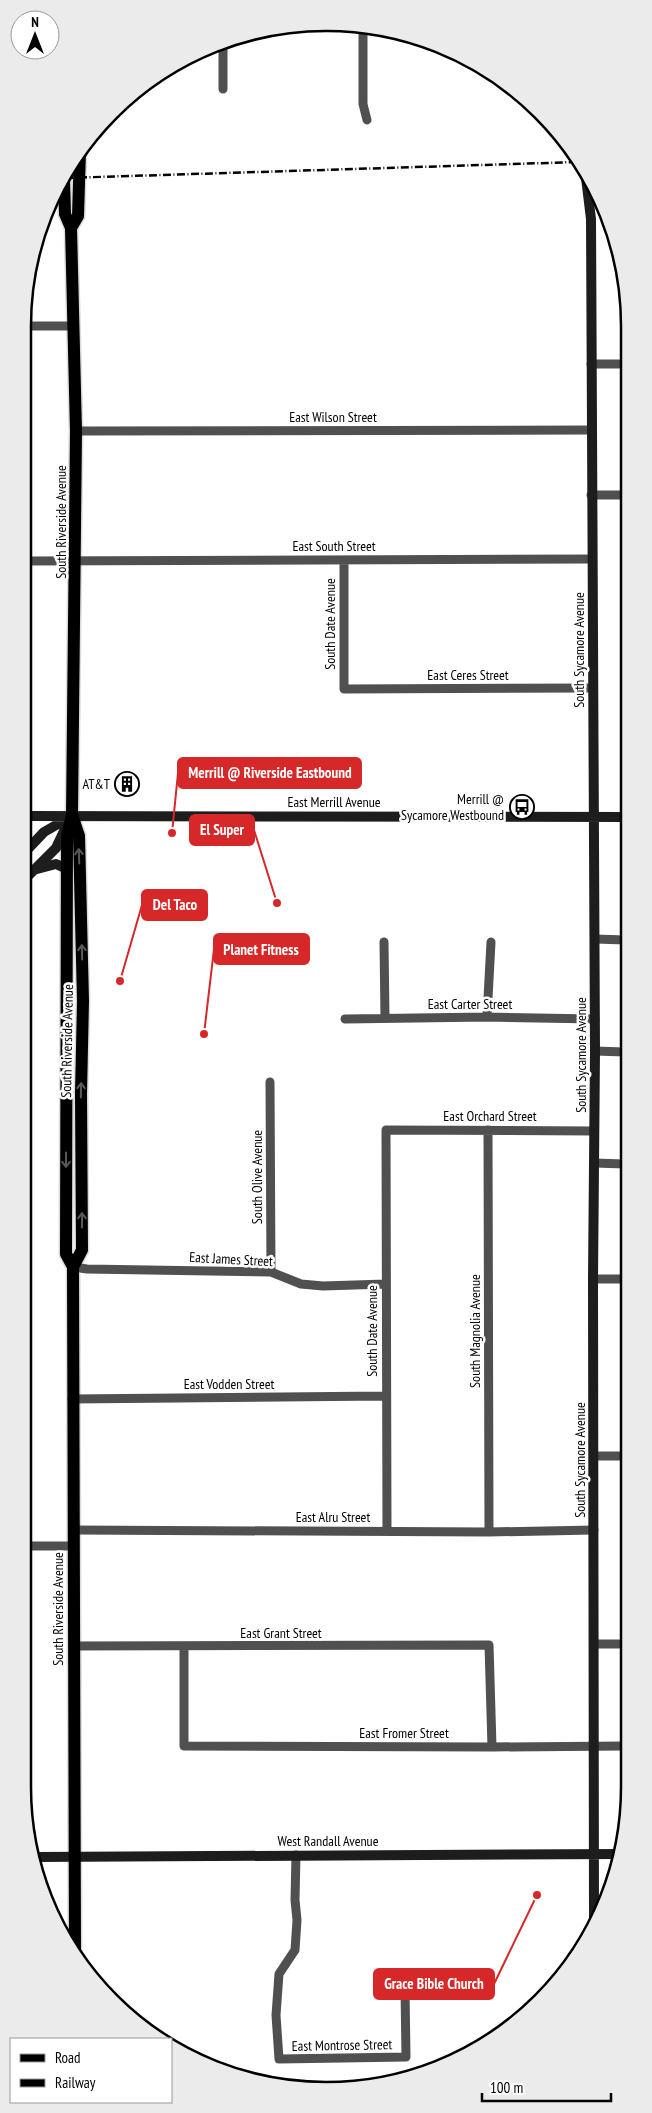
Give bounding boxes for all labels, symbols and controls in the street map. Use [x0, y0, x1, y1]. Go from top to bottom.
north arrow [10, 10, 60, 60]
text: N [31, 13, 39, 31]
street label: East Wilson Street [289, 408, 377, 426]
street label: South Riverside Avenue [52, 465, 70, 579]
street label: East South Street [292, 537, 376, 555]
street label: South Date Avenue [321, 578, 339, 670]
street label: South Sycamore Avenue [570, 592, 588, 708]
street label: East Ceres Street [427, 666, 509, 684]
callout: Merrill @ Riverside Eastbound [178, 758, 361, 788]
text: Merrill @ Riverside Eastbound [188, 763, 352, 782]
building icon: AT&T [114, 771, 140, 797]
place label: AT&T [82, 775, 111, 793]
place label: Merrill @ Sycamore Westbound [401, 790, 504, 824]
street label: East Merrill Avenue [287, 793, 381, 811]
bus stop icon: Merrill @ Sycamore Westbound [509, 794, 535, 820]
callout: El Super [190, 815, 254, 845]
text: El Super [200, 820, 245, 839]
one-way arrow [75, 848, 84, 864]
callout: Del Taco [142, 890, 207, 920]
text: Del Taco [153, 895, 198, 914]
callout: Planet Fitness [214, 934, 309, 964]
text: Planet Fitness [223, 940, 299, 959]
one-way arrow [77, 945, 87, 961]
street label: South Riverside Avenue [57, 984, 77, 1098]
street label: East Carter Street [428, 995, 512, 1013]
street label: South Sycamore Avenue [572, 997, 590, 1113]
one-way arrow [76, 1083, 86, 1099]
street label: East Orchard Street [443, 1107, 537, 1125]
street label: South Olive Avenue [248, 1130, 266, 1224]
one-way arrow [61, 1151, 71, 1167]
one-way arrow [77, 1212, 87, 1228]
street label: East James Street [189, 1248, 273, 1270]
street label: South Magnolia Avenue [466, 1274, 484, 1388]
street label: South Date Avenue [363, 1285, 381, 1377]
street label: East Vodden Street [184, 1375, 274, 1393]
street label: South Sycamore Avenue [571, 1402, 589, 1518]
street label: East Alru Street [296, 1508, 370, 1526]
street label: South Riverside Avenue [49, 1552, 67, 1666]
street label: East Grant Street [240, 1624, 322, 1642]
street label: East Fromer Street [359, 1724, 449, 1742]
street label: West Randall Avenue [278, 1832, 379, 1850]
callout: Grace Bible Church [374, 1969, 494, 1999]
text: Grace Bible Church [384, 1974, 484, 1993]
street label: East Montrose Street [292, 2035, 393, 2055]
legend [10, 2038, 172, 2103]
text: Road [55, 2048, 81, 2067]
scale bar [482, 2070, 611, 2102]
text: Railway [55, 2073, 96, 2092]
text: 100 m [490, 2078, 523, 2097]

